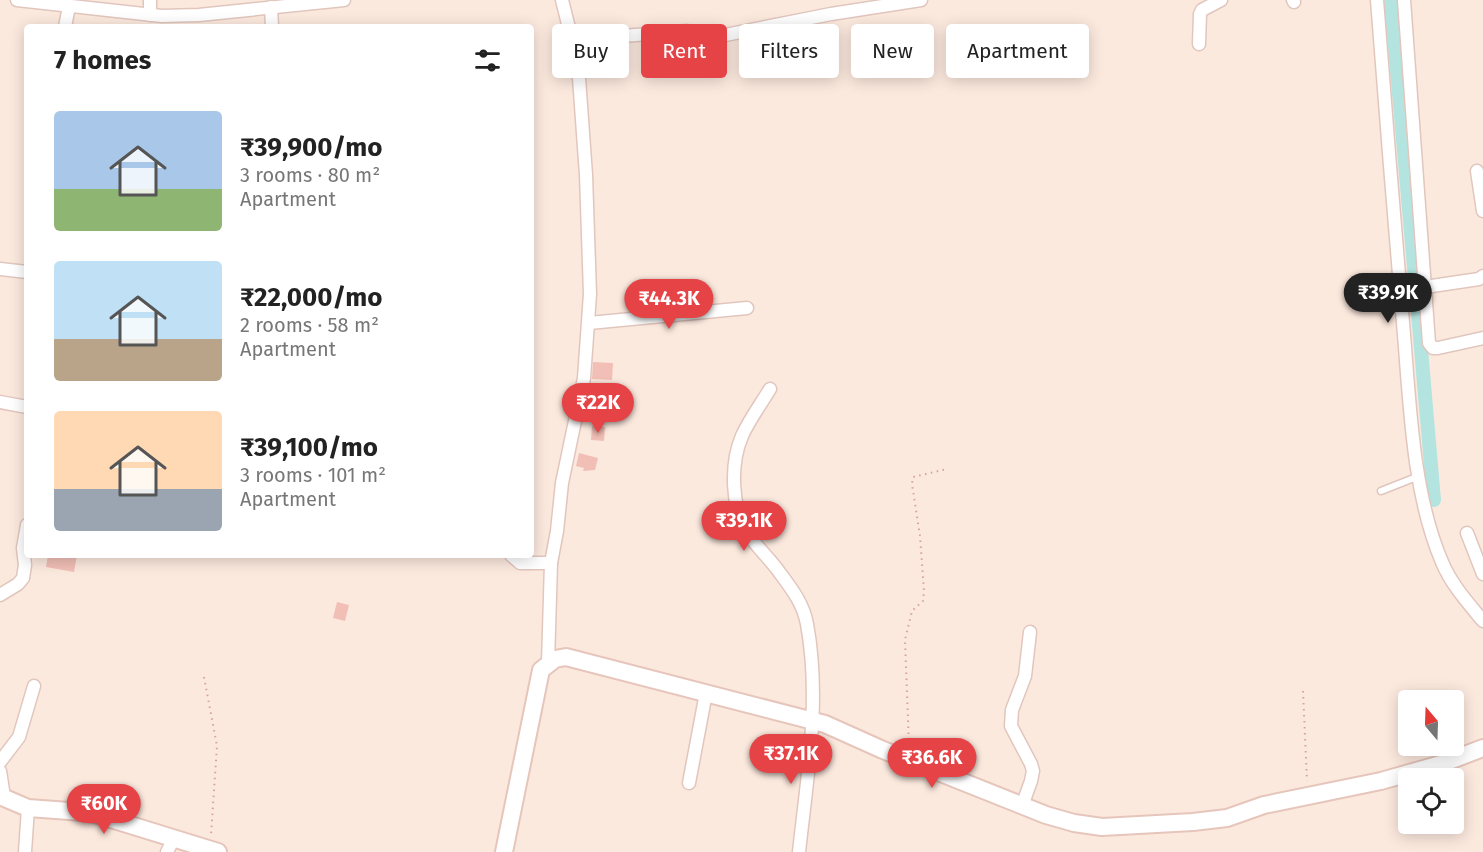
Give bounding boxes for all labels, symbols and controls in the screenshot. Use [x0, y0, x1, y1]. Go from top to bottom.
chip: Buy [552, 24, 629, 78]
chip: Rent [641, 24, 727, 78]
chip: Filters [739, 24, 839, 78]
chip: New [851, 24, 934, 78]
chip: Apartment [946, 24, 1089, 78]
icon: filters [471, 44, 504, 77]
text: 7 homes [54, 45, 151, 76]
text: ₹39,900/mo [240, 132, 382, 163]
icon: home [102, 135, 174, 207]
text: 3 rooms · 80 m² [240, 163, 380, 187]
text: Apartment [240, 187, 336, 211]
pin: ₹39.9K [1339, 273, 1437, 324]
pin: ₹44.3K [620, 279, 718, 330]
text: ₹39.9K [1358, 280, 1418, 304]
text: ₹22,000/mo [240, 282, 382, 313]
icon: home [102, 285, 174, 357]
text: ₹44.3K [638, 286, 700, 310]
text: 2 rooms · 58 m² [240, 313, 379, 337]
text: Apartment [240, 337, 336, 361]
pin: ₹22K [562, 383, 634, 434]
text: ₹22K [576, 390, 620, 414]
text: ₹39,100/mo [240, 432, 378, 463]
icon: home [102, 435, 174, 507]
text: 3 rooms · 101 m² [240, 463, 386, 487]
text: Apartment [240, 487, 336, 511]
pin: ₹39.1K [695, 501, 793, 552]
text: ₹39.1K [716, 508, 772, 532]
north arrow [1398, 690, 1464, 756]
map controls [1398, 690, 1464, 834]
pin: ₹37.1K [742, 734, 840, 785]
pin: ₹36.6K [883, 738, 981, 789]
text: ₹37.1K [763, 741, 819, 765]
text: ₹36.6K [901, 745, 963, 769]
button: locate [1398, 768, 1464, 834]
pin: ₹60K [68, 784, 140, 835]
text: ₹60K [81, 791, 127, 815]

